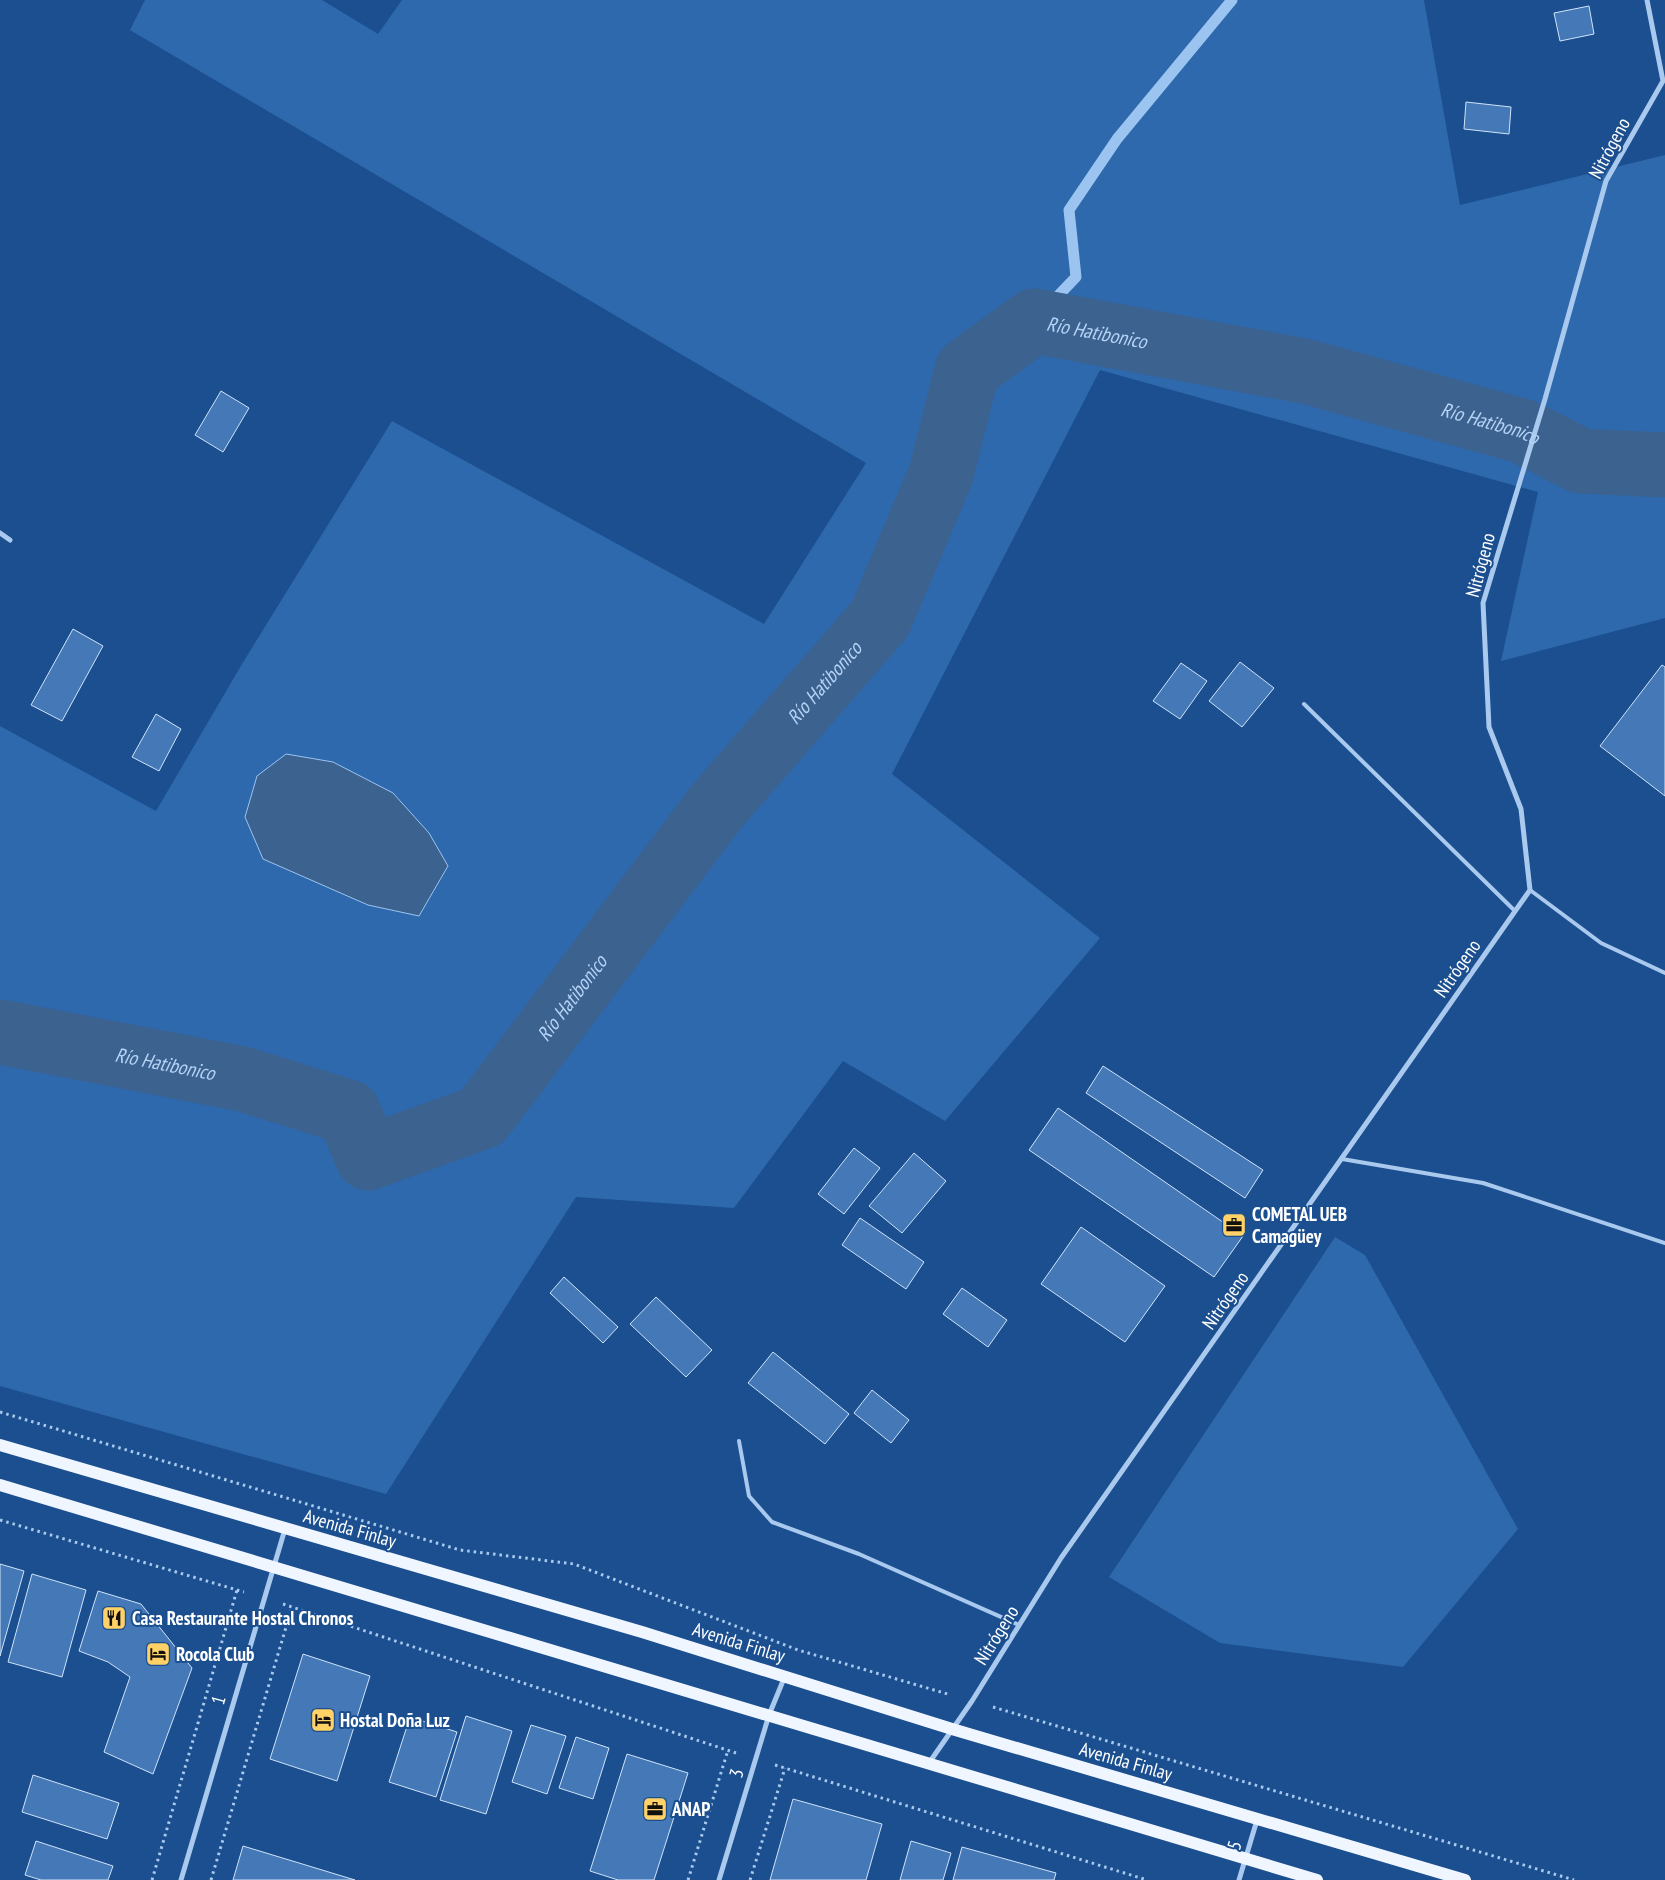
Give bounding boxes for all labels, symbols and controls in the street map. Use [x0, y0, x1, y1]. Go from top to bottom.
street label: Nitrógeno [1583, 113, 1635, 183]
water label: Río Hatibonico [1045, 311, 1150, 355]
water label: Río Hatibonico [1438, 396, 1545, 451]
street label: Nitrógeno [1460, 530, 1500, 600]
water label: Río Hatibonico [781, 635, 868, 730]
street label: Nitrógeno [1428, 934, 1486, 1002]
water label: Río Hatibonico [531, 949, 614, 1046]
water label: Río Hatibonico [113, 1042, 218, 1087]
place label: COMETAL UEB Camagüey [1252, 1202, 1347, 1248]
office icon: COMETAL UEB Camagüey [1221, 1212, 1247, 1238]
street label: Nitrógeno [1196, 1266, 1254, 1334]
street label: Avenida Finlay [301, 1503, 400, 1553]
street label: Nitrógeno [968, 1601, 1024, 1669]
restaurant icon: Casa Restaurante Hostal Chronos [101, 1605, 127, 1631]
place label: Casa Restaurante Hostal Chronos [132, 1606, 354, 1630]
street label: Avenida Finlay [690, 1617, 789, 1668]
hotel icon: Rocola Club [145, 1641, 171, 1667]
place label: Rocola Club [176, 1642, 254, 1666]
street label: 1 [205, 1693, 231, 1707]
hotel icon: Hostal Doña Luz [310, 1707, 336, 1733]
place label: Hostal Doña Luz [340, 1708, 450, 1732]
street label: Avenida Finlay [1077, 1736, 1176, 1786]
street label: 3 [723, 1765, 749, 1781]
office icon: ANAP [642, 1796, 668, 1822]
place label: ANAP [671, 1797, 710, 1821]
street label: 5 [1221, 1837, 1247, 1853]

